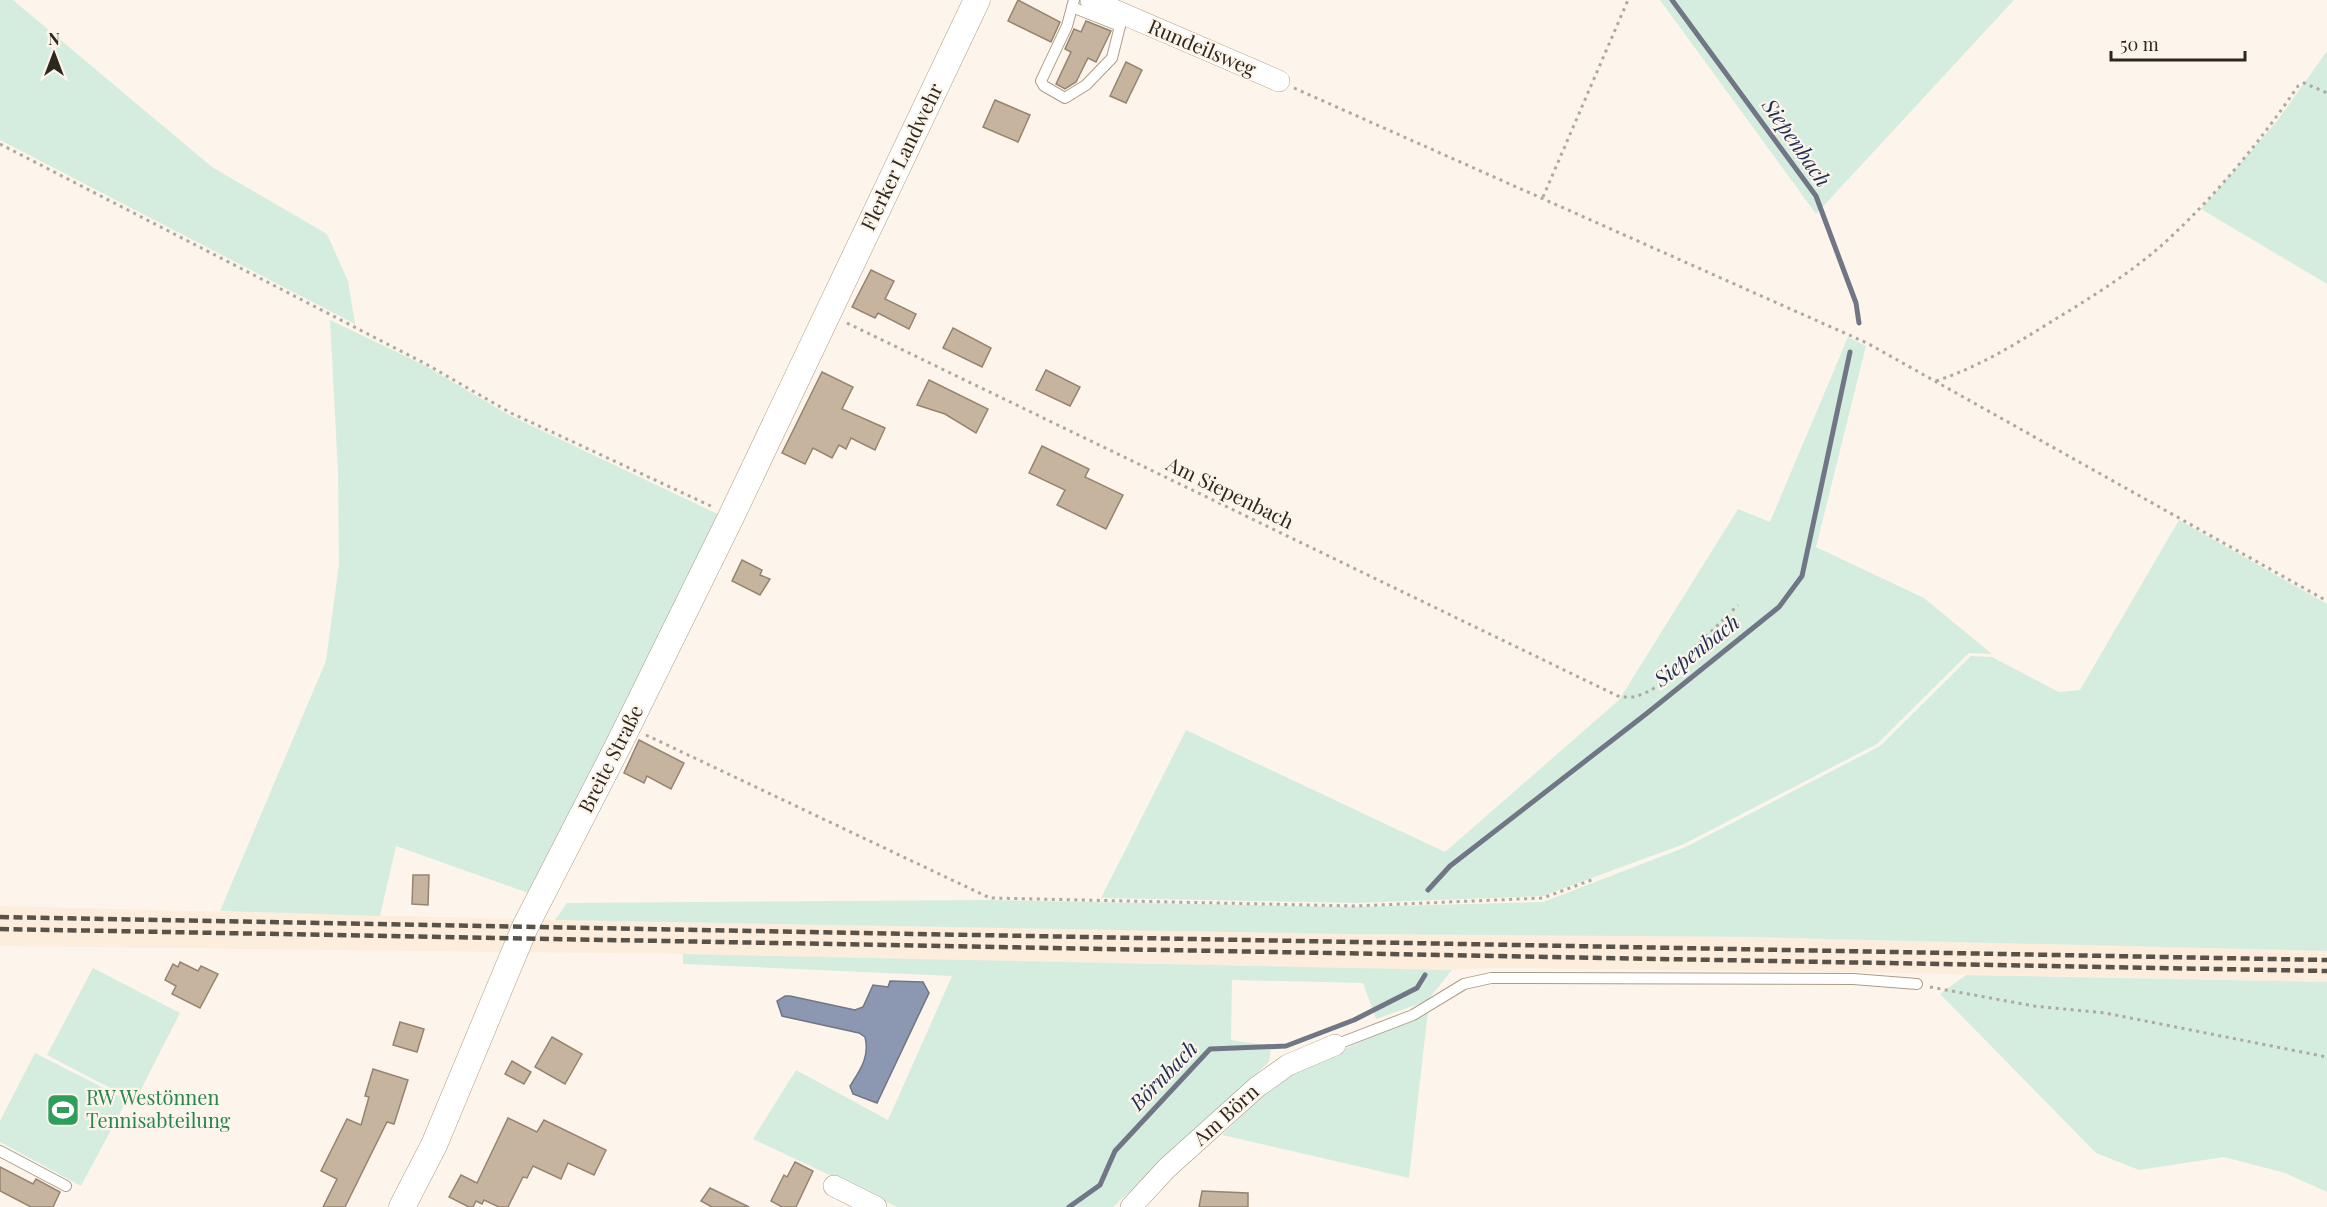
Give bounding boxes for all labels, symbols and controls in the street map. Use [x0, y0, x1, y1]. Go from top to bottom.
street label: Rundeilsweg [1145, 12, 1261, 82]
north arrow [24, 24, 84, 84]
scale bar [2111, 24, 2244, 62]
text: N [48, 28, 60, 49]
text: 50 m [2120, 32, 2159, 56]
street label: Flerker Landwehr [853, 78, 948, 234]
water label: Siepenbach [1756, 91, 1838, 192]
street label: Am Siepenbach [1162, 449, 1299, 534]
water label: Siepenbach [1646, 607, 1744, 692]
street label: Breite Straße [571, 700, 648, 817]
water label: Börnbach [1122, 1034, 1203, 1116]
street label: Am Börn [1186, 1077, 1264, 1151]
place label: RW Westönnen Tennisabteilung [86, 1083, 231, 1133]
sports icon: RW Westönnen Tennisabteilung [45, 1092, 81, 1128]

